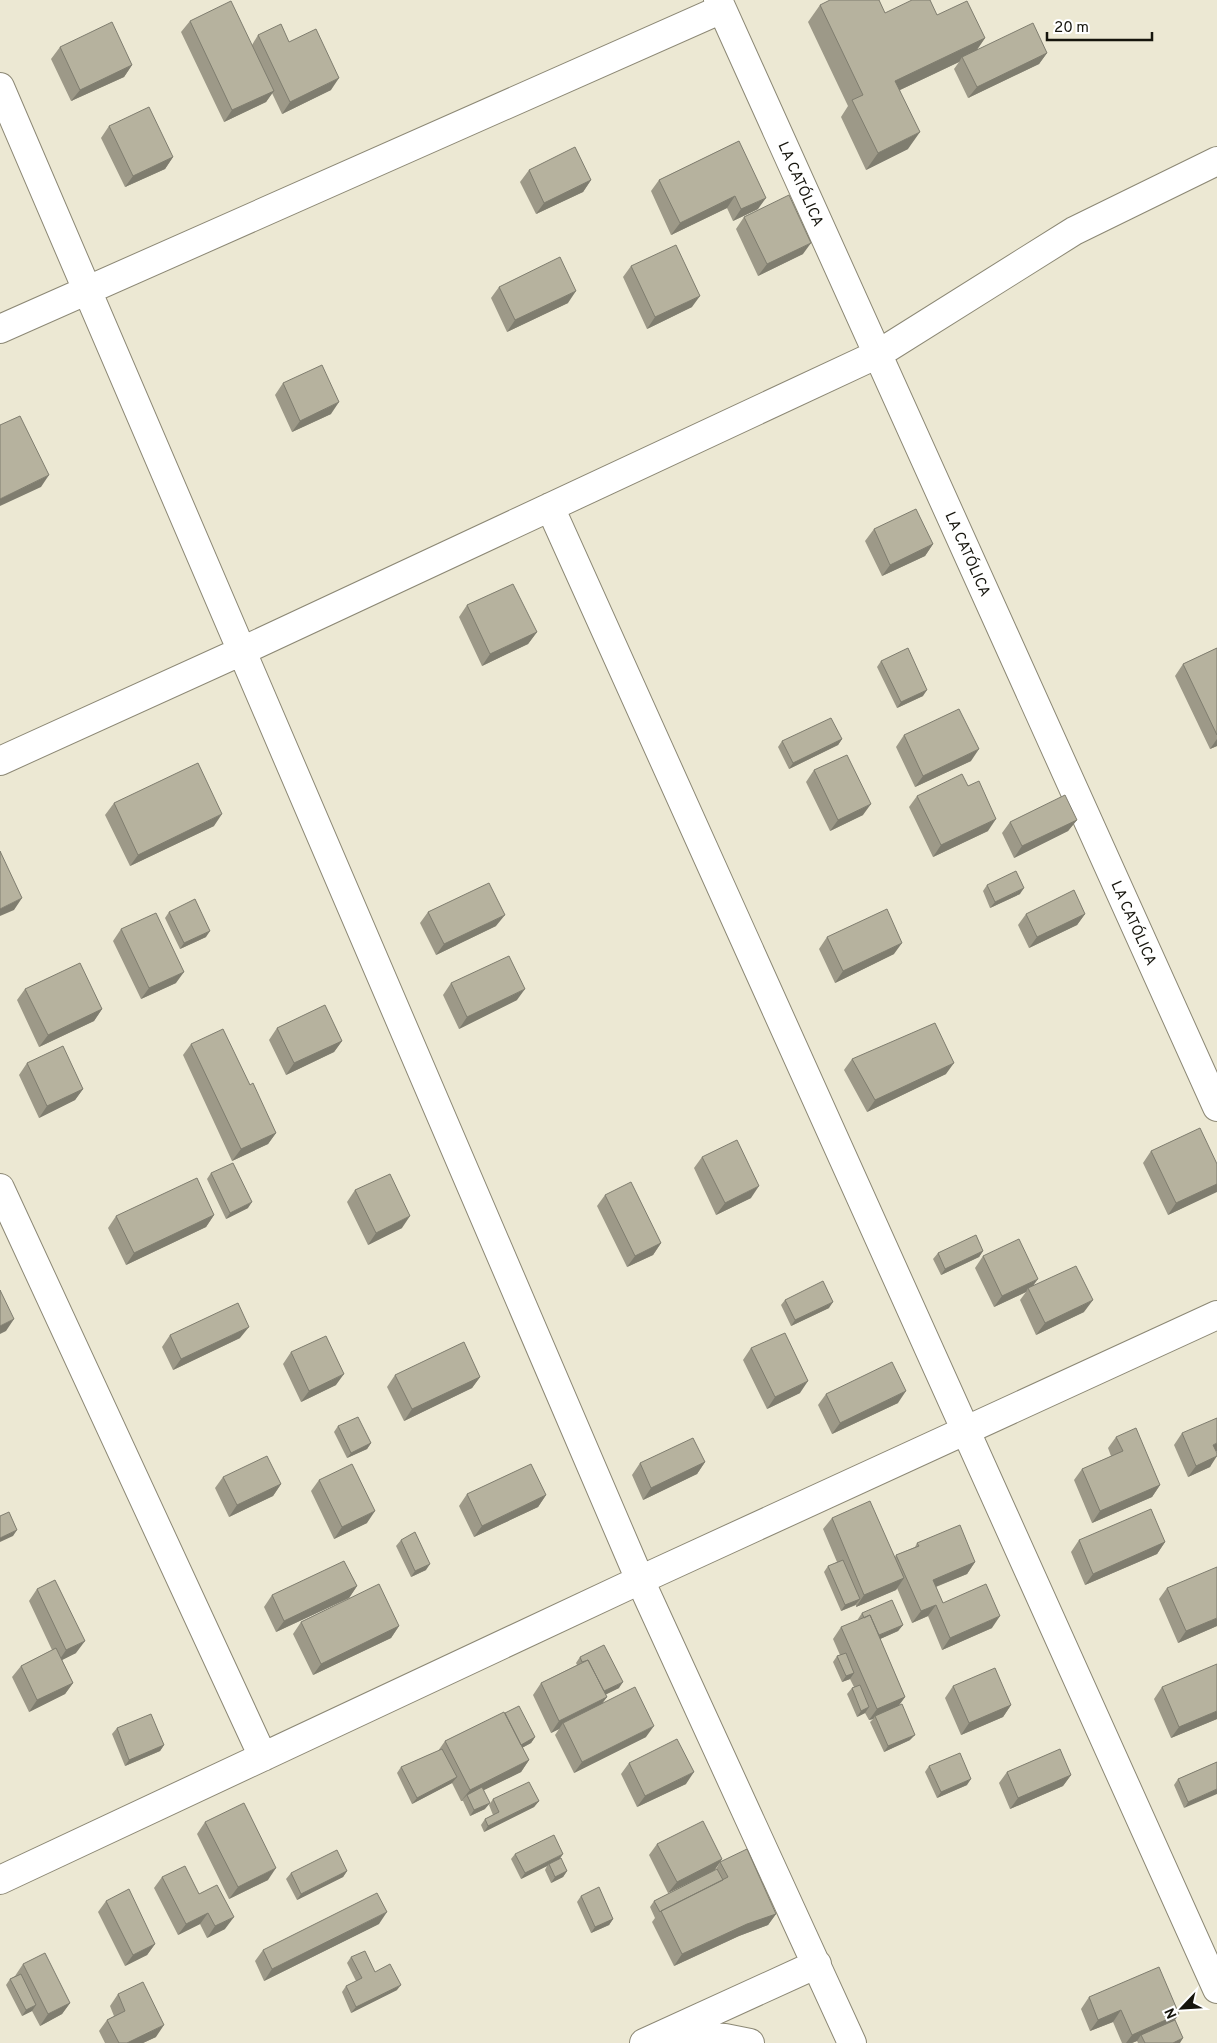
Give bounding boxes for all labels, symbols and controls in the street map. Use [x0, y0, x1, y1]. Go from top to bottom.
scale bar [1047, 10, 1152, 42]
text: 20 m [1054, 19, 1089, 38]
street label: LA CATÓLICA [772, 138, 829, 230]
street label: LA CATÓLICA [939, 508, 996, 600]
street label: LA CATÓLICA [1105, 877, 1162, 969]
north arrow [1157, 1983, 1207, 2033]
text: N [1162, 2005, 1181, 2021]

